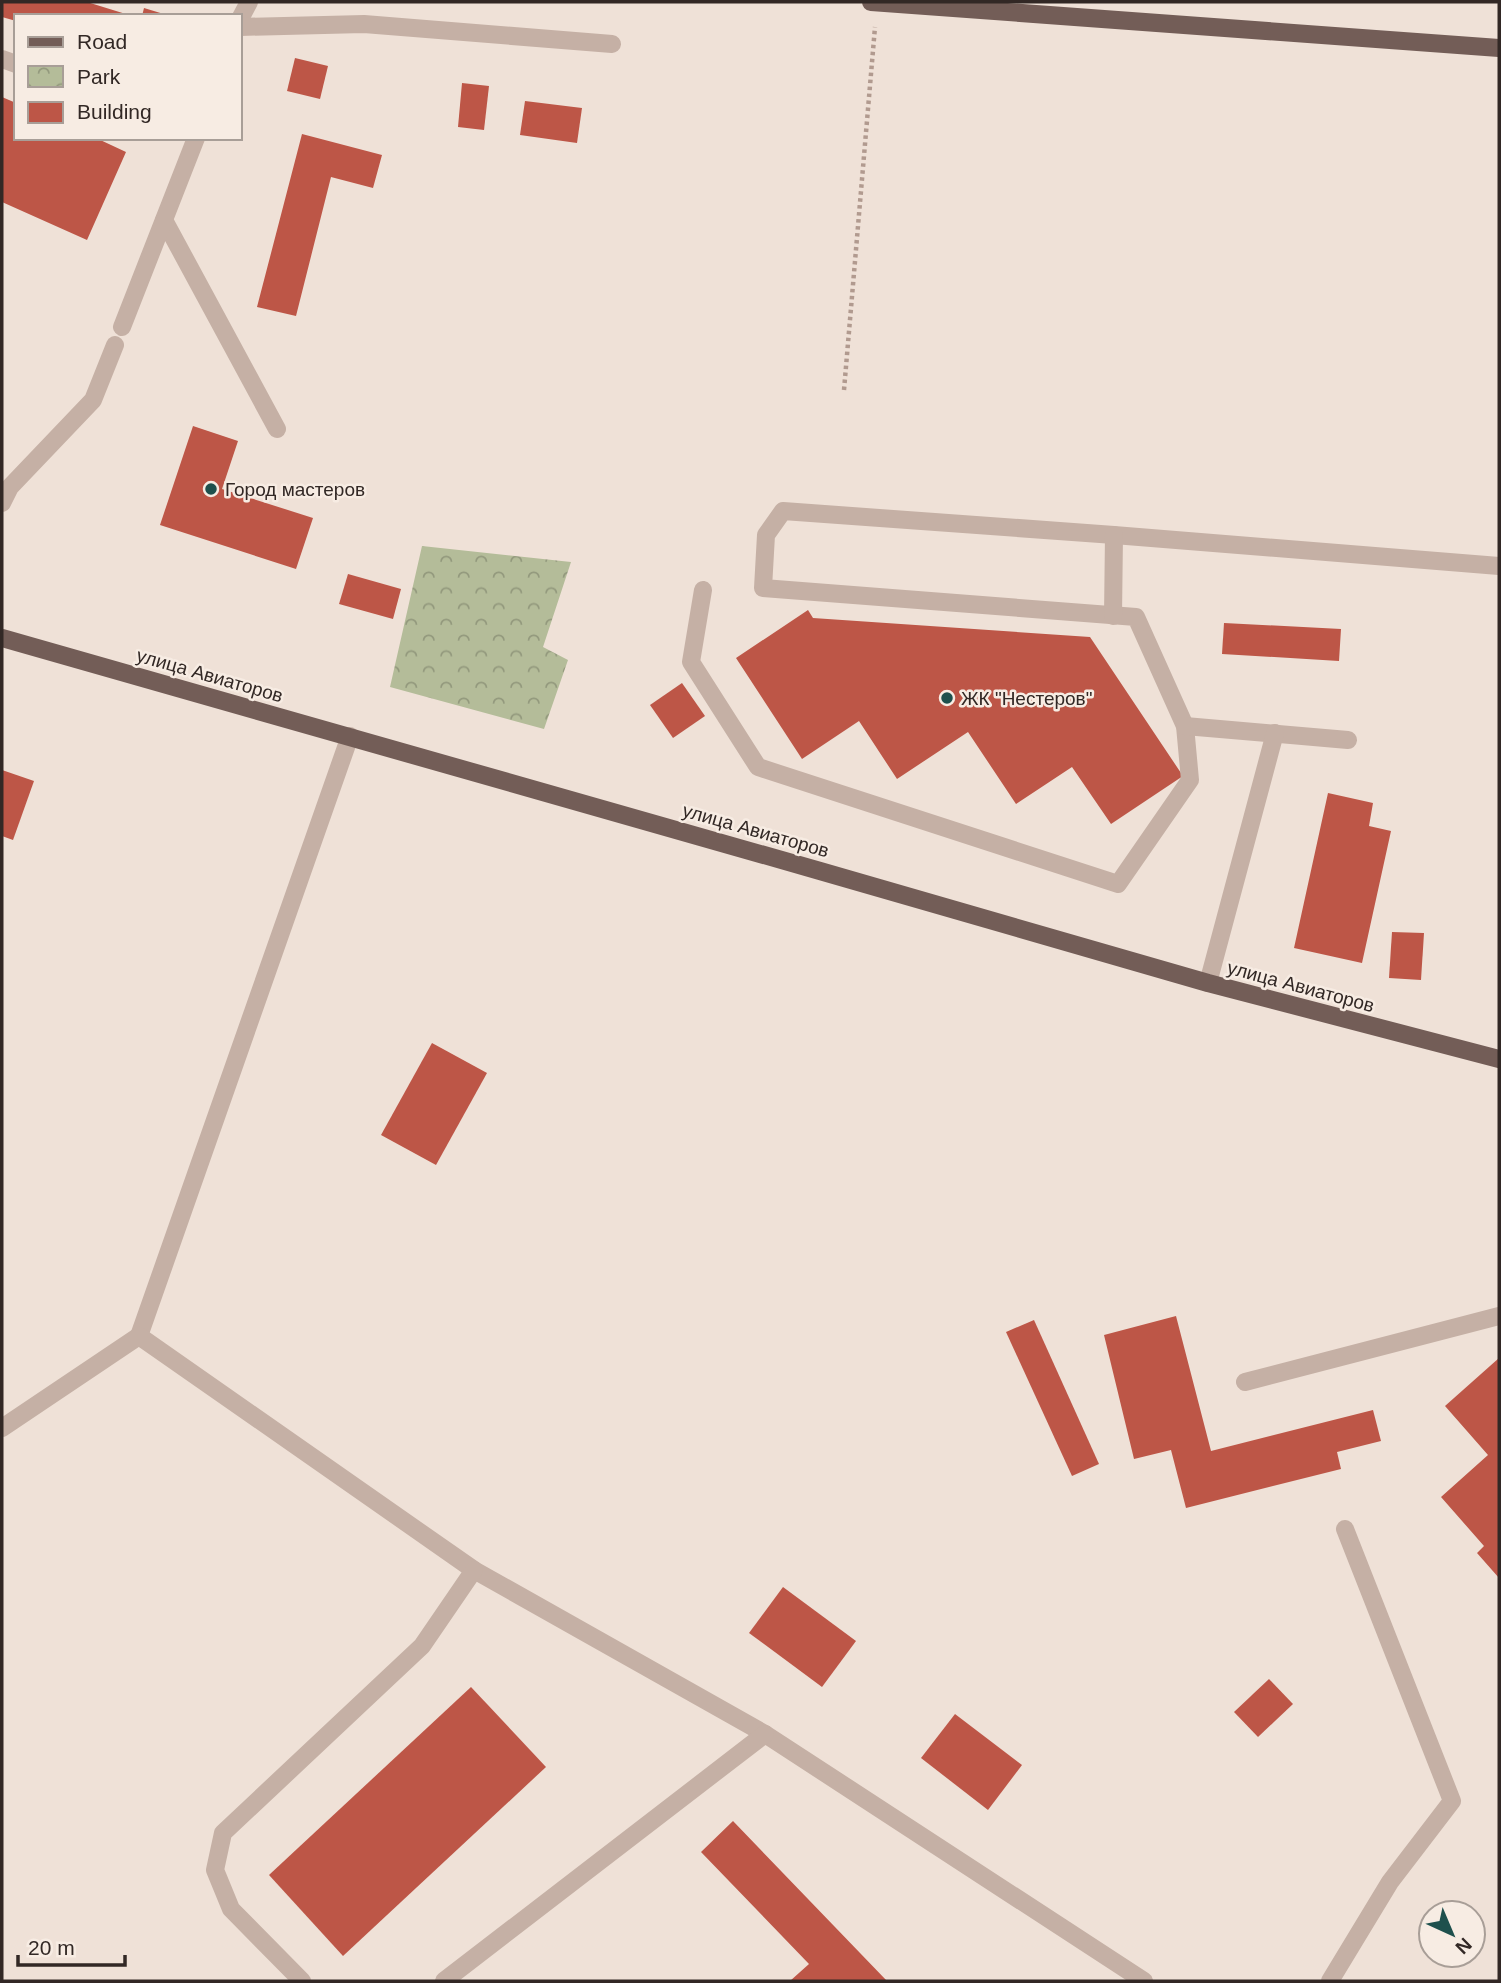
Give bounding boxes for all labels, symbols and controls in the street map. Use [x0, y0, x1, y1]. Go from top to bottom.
legend [14, 14, 242, 140]
text: Road [77, 30, 127, 53]
text: Park [77, 65, 121, 88]
text: Building [77, 100, 152, 123]
place label: Город мастеров [225, 479, 365, 500]
marker: Город мастеров [203, 481, 219, 497]
street label: улица Авиаторов [134, 645, 285, 706]
place label: ЖК "Нестеров" [961, 688, 1092, 709]
marker: ЖК "Нестеров" [939, 690, 955, 706]
street label: улица Авиаторов [680, 800, 831, 861]
street label: улица Авиаторов [1225, 957, 1377, 1016]
north arrow [1417, 1899, 1487, 1969]
scale bar [18, 1924, 124, 1968]
text: N [1451, 1934, 1476, 1958]
text: 20 m [28, 1936, 75, 1959]

